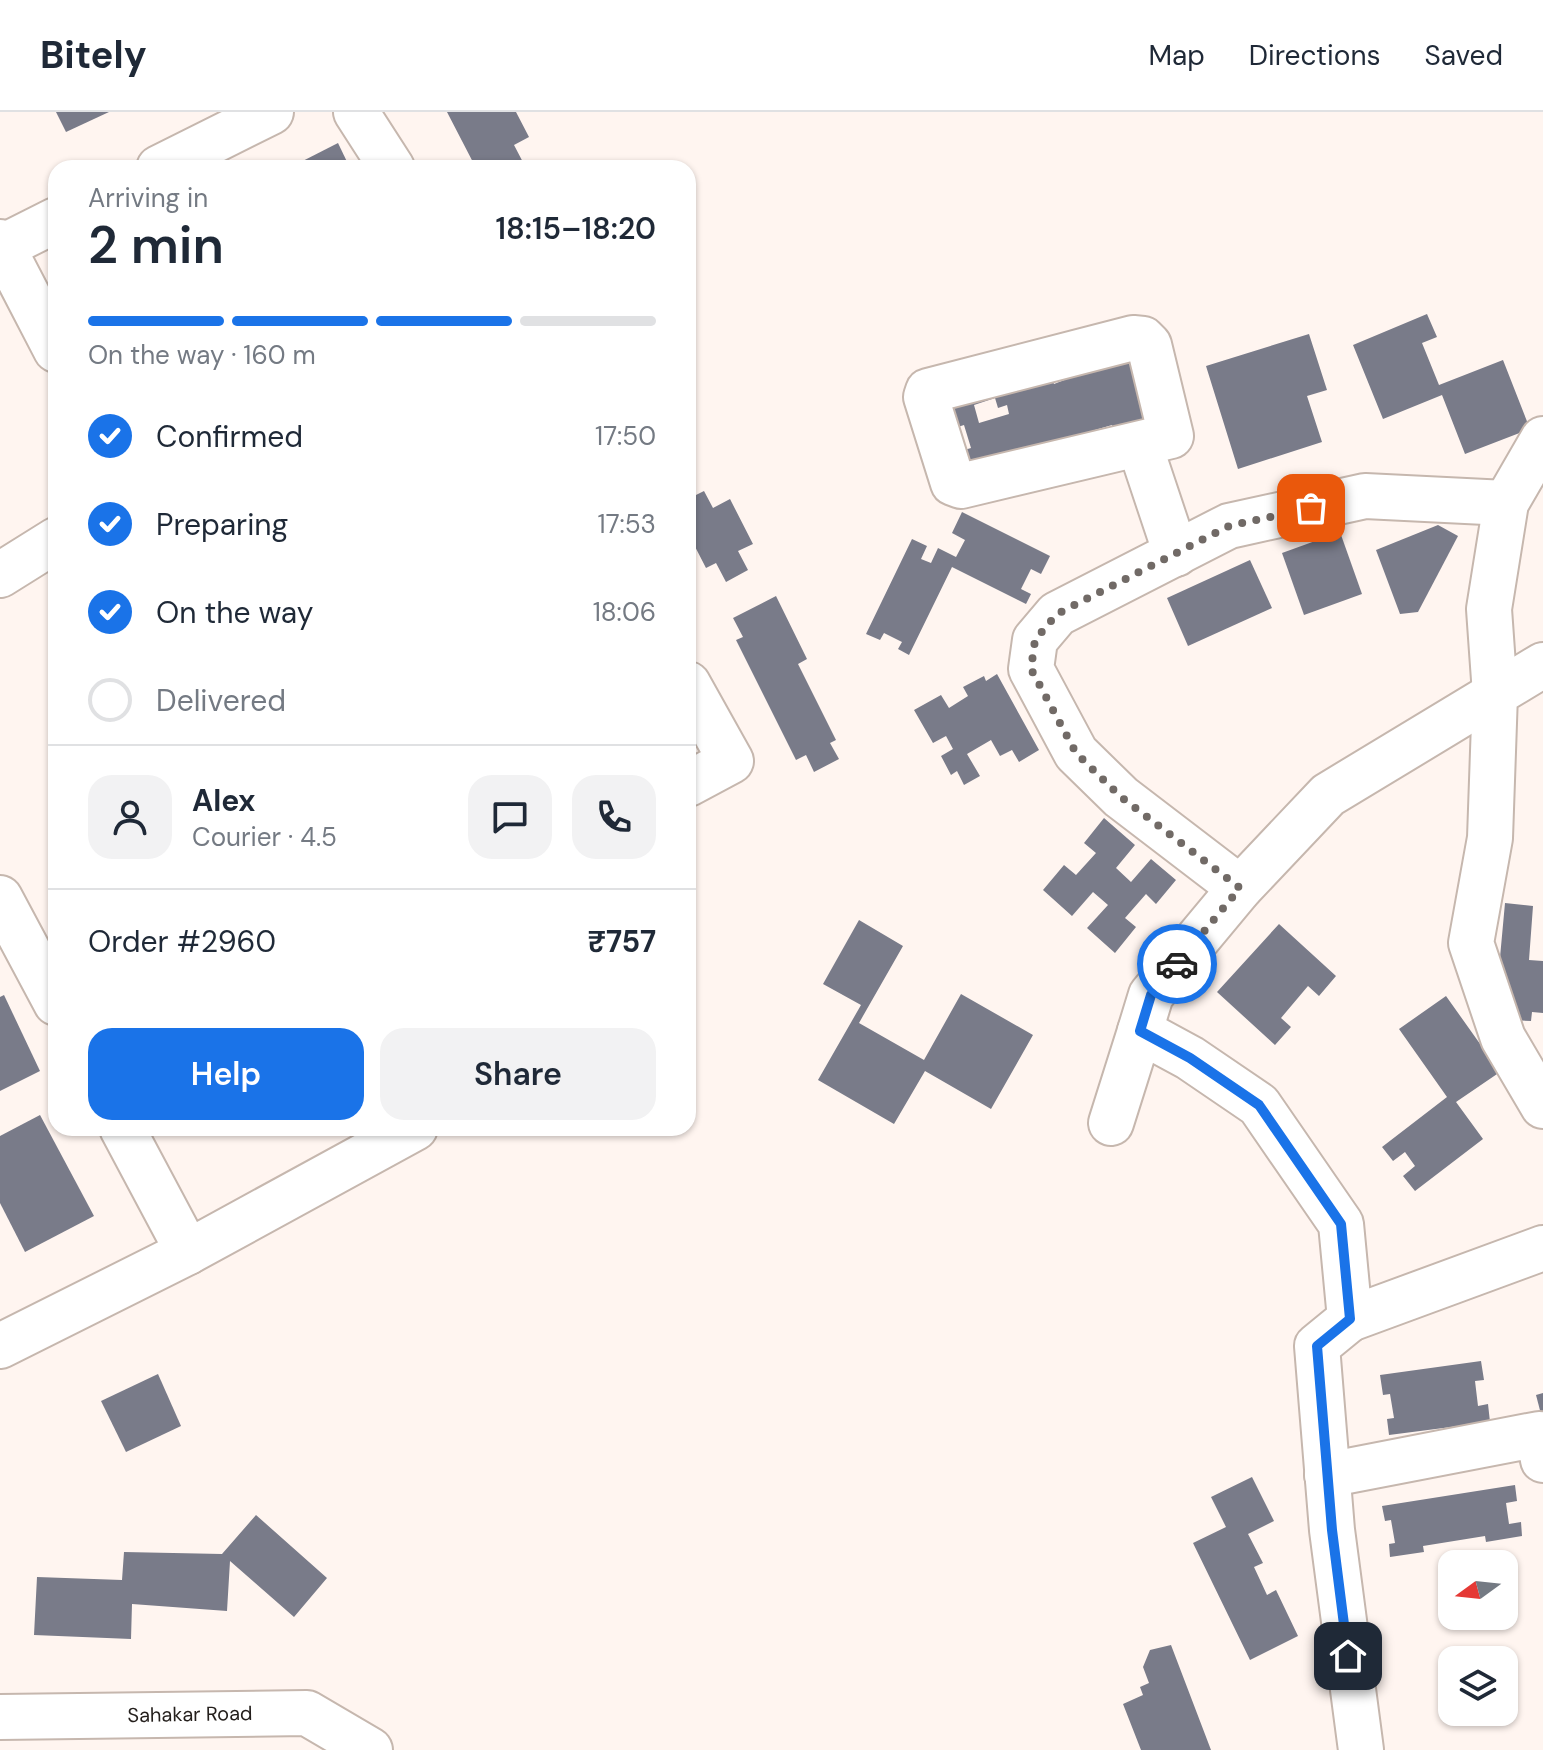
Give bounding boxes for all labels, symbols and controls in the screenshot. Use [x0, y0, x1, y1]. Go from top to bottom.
text: Bitely [40, 30, 147, 80]
text: Map [1148, 37, 1205, 74]
text: Directions [1249, 37, 1381, 74]
text: Saved [1425, 37, 1503, 74]
text: Arriving in [88, 181, 208, 215]
text: 18:15–18:20 [496, 209, 656, 248]
text: 2 min [88, 211, 224, 279]
text: On the way · 160 m [88, 338, 316, 372]
icon: check [88, 414, 132, 458]
text: Confirmed [156, 417, 303, 456]
text: 17:50 [595, 419, 656, 453]
pin [1277, 474, 1345, 542]
icon: bag [1289, 486, 1333, 530]
icon: check [88, 502, 132, 546]
text: Preparing [156, 505, 288, 544]
text: 17:53 [598, 507, 656, 541]
icon: check [88, 590, 132, 634]
text: On the way [156, 593, 313, 632]
text: 18:06 [593, 595, 656, 629]
text: Delivered [156, 681, 286, 720]
button: person [88, 775, 172, 859]
button: chat [468, 775, 552, 859]
button: phone [572, 775, 656, 859]
text: Alex [192, 781, 255, 820]
text: Courier · 4.5 [192, 820, 337, 854]
text: Order #2960 [88, 922, 276, 961]
text: ₹757 [588, 922, 656, 961]
courier [1137, 924, 1217, 1004]
icon: car [1155, 942, 1199, 986]
button: Help [88, 1028, 364, 1120]
button: Share [380, 1028, 656, 1120]
north arrow [1438, 1550, 1518, 1630]
map controls [1438, 1550, 1518, 1726]
pin [1314, 1622, 1382, 1690]
icon: home [1326, 1634, 1370, 1678]
button: layers [1438, 1646, 1518, 1726]
street label: Sahakar Road [127, 1700, 253, 1728]

